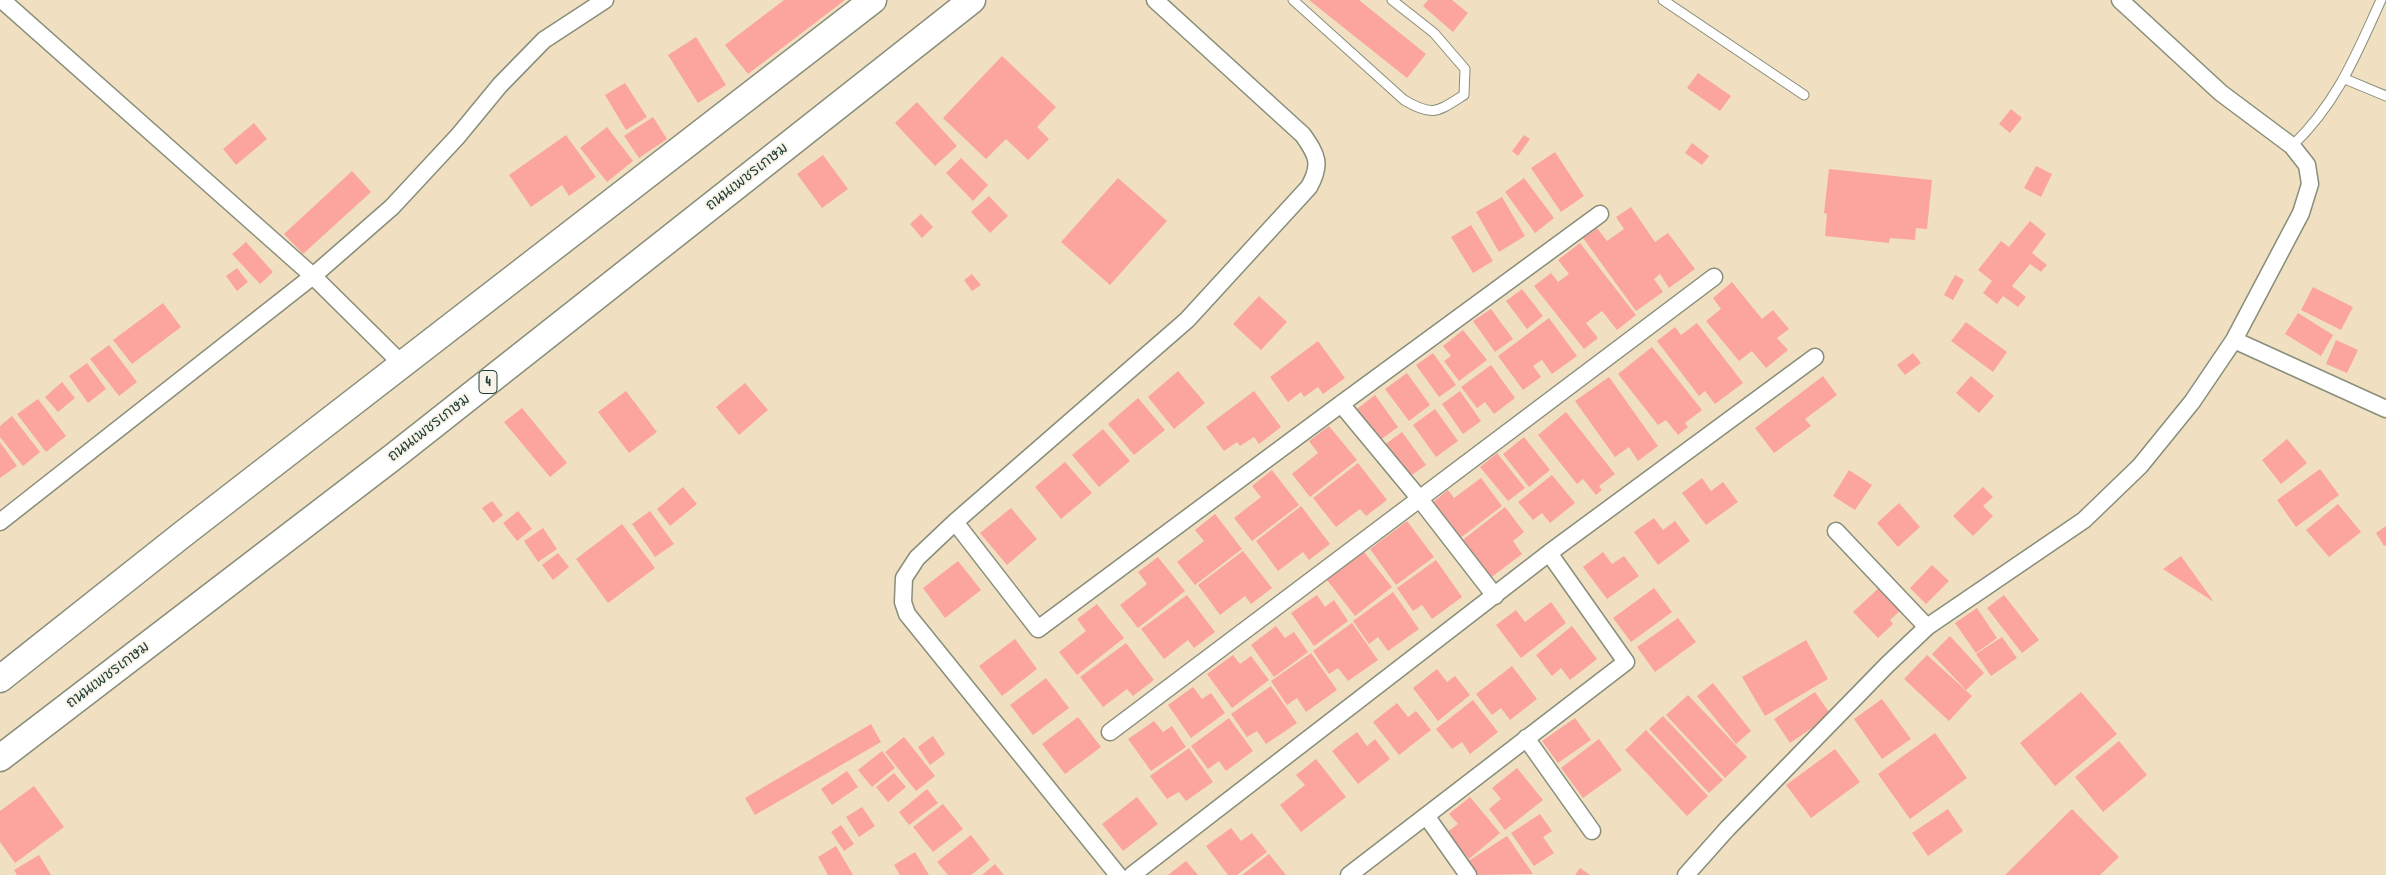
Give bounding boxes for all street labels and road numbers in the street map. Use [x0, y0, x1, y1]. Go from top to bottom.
street label: ถนนเพชรเกษม [702, 139, 792, 215]
road number: 4 [479, 371, 497, 394]
street label: ถนนเพชรเกษม [384, 390, 474, 466]
street label: ถนนเพชรเกษม [63, 638, 153, 712]

